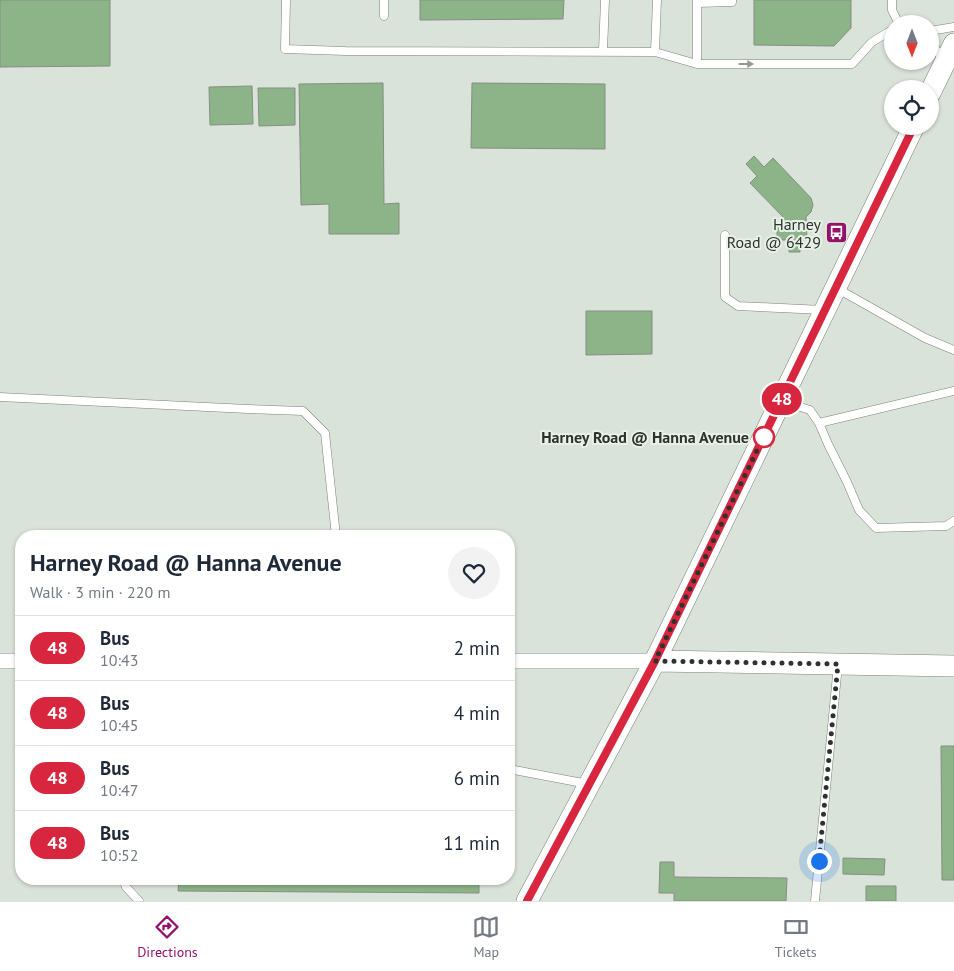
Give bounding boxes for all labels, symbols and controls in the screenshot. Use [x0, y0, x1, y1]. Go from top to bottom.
north arrow [884, 15, 939, 70]
map controls [884, 15, 939, 135]
one-way arrow [738, 60, 754, 68]
button: locate [884, 80, 939, 135]
place label: Harney Road @ 6429 [727, 214, 822, 252]
bus stop icon: Harney Road @ 6429 [825, 221, 849, 245]
line badge: 48 [760, 383, 804, 415]
text: 48 [772, 387, 792, 410]
marker: Harney Road @ Hanna Avenue [753, 426, 775, 448]
place label: Harney Road @ Hanna Avenue [541, 427, 749, 447]
text: Harney Road @ Hanna Avenue [30, 547, 342, 578]
button: heart [448, 547, 500, 599]
text: Walk · 3 min · 220 m [30, 582, 170, 602]
text: Bus [100, 626, 129, 650]
text: 48 [47, 636, 68, 659]
text: 2 min [454, 636, 500, 660]
text: 10:43 [100, 650, 138, 670]
text: Bus [100, 691, 129, 715]
text: 48 [47, 701, 68, 724]
text: 4 min [454, 701, 500, 725]
text: 10:45 [100, 715, 138, 735]
text: Bus [100, 756, 129, 780]
text: 48 [47, 766, 68, 789]
text: 6 min [454, 766, 500, 790]
text: 10:47 [100, 780, 138, 800]
text: Bus [100, 821, 129, 845]
text: 48 [47, 831, 68, 854]
text: 11 min [443, 831, 500, 855]
text: 10:52 [100, 845, 138, 865]
your location [807, 849, 832, 874]
tab: Directions [137, 913, 198, 961]
tab: Map [472, 913, 500, 961]
tab: Tickets [775, 913, 817, 961]

